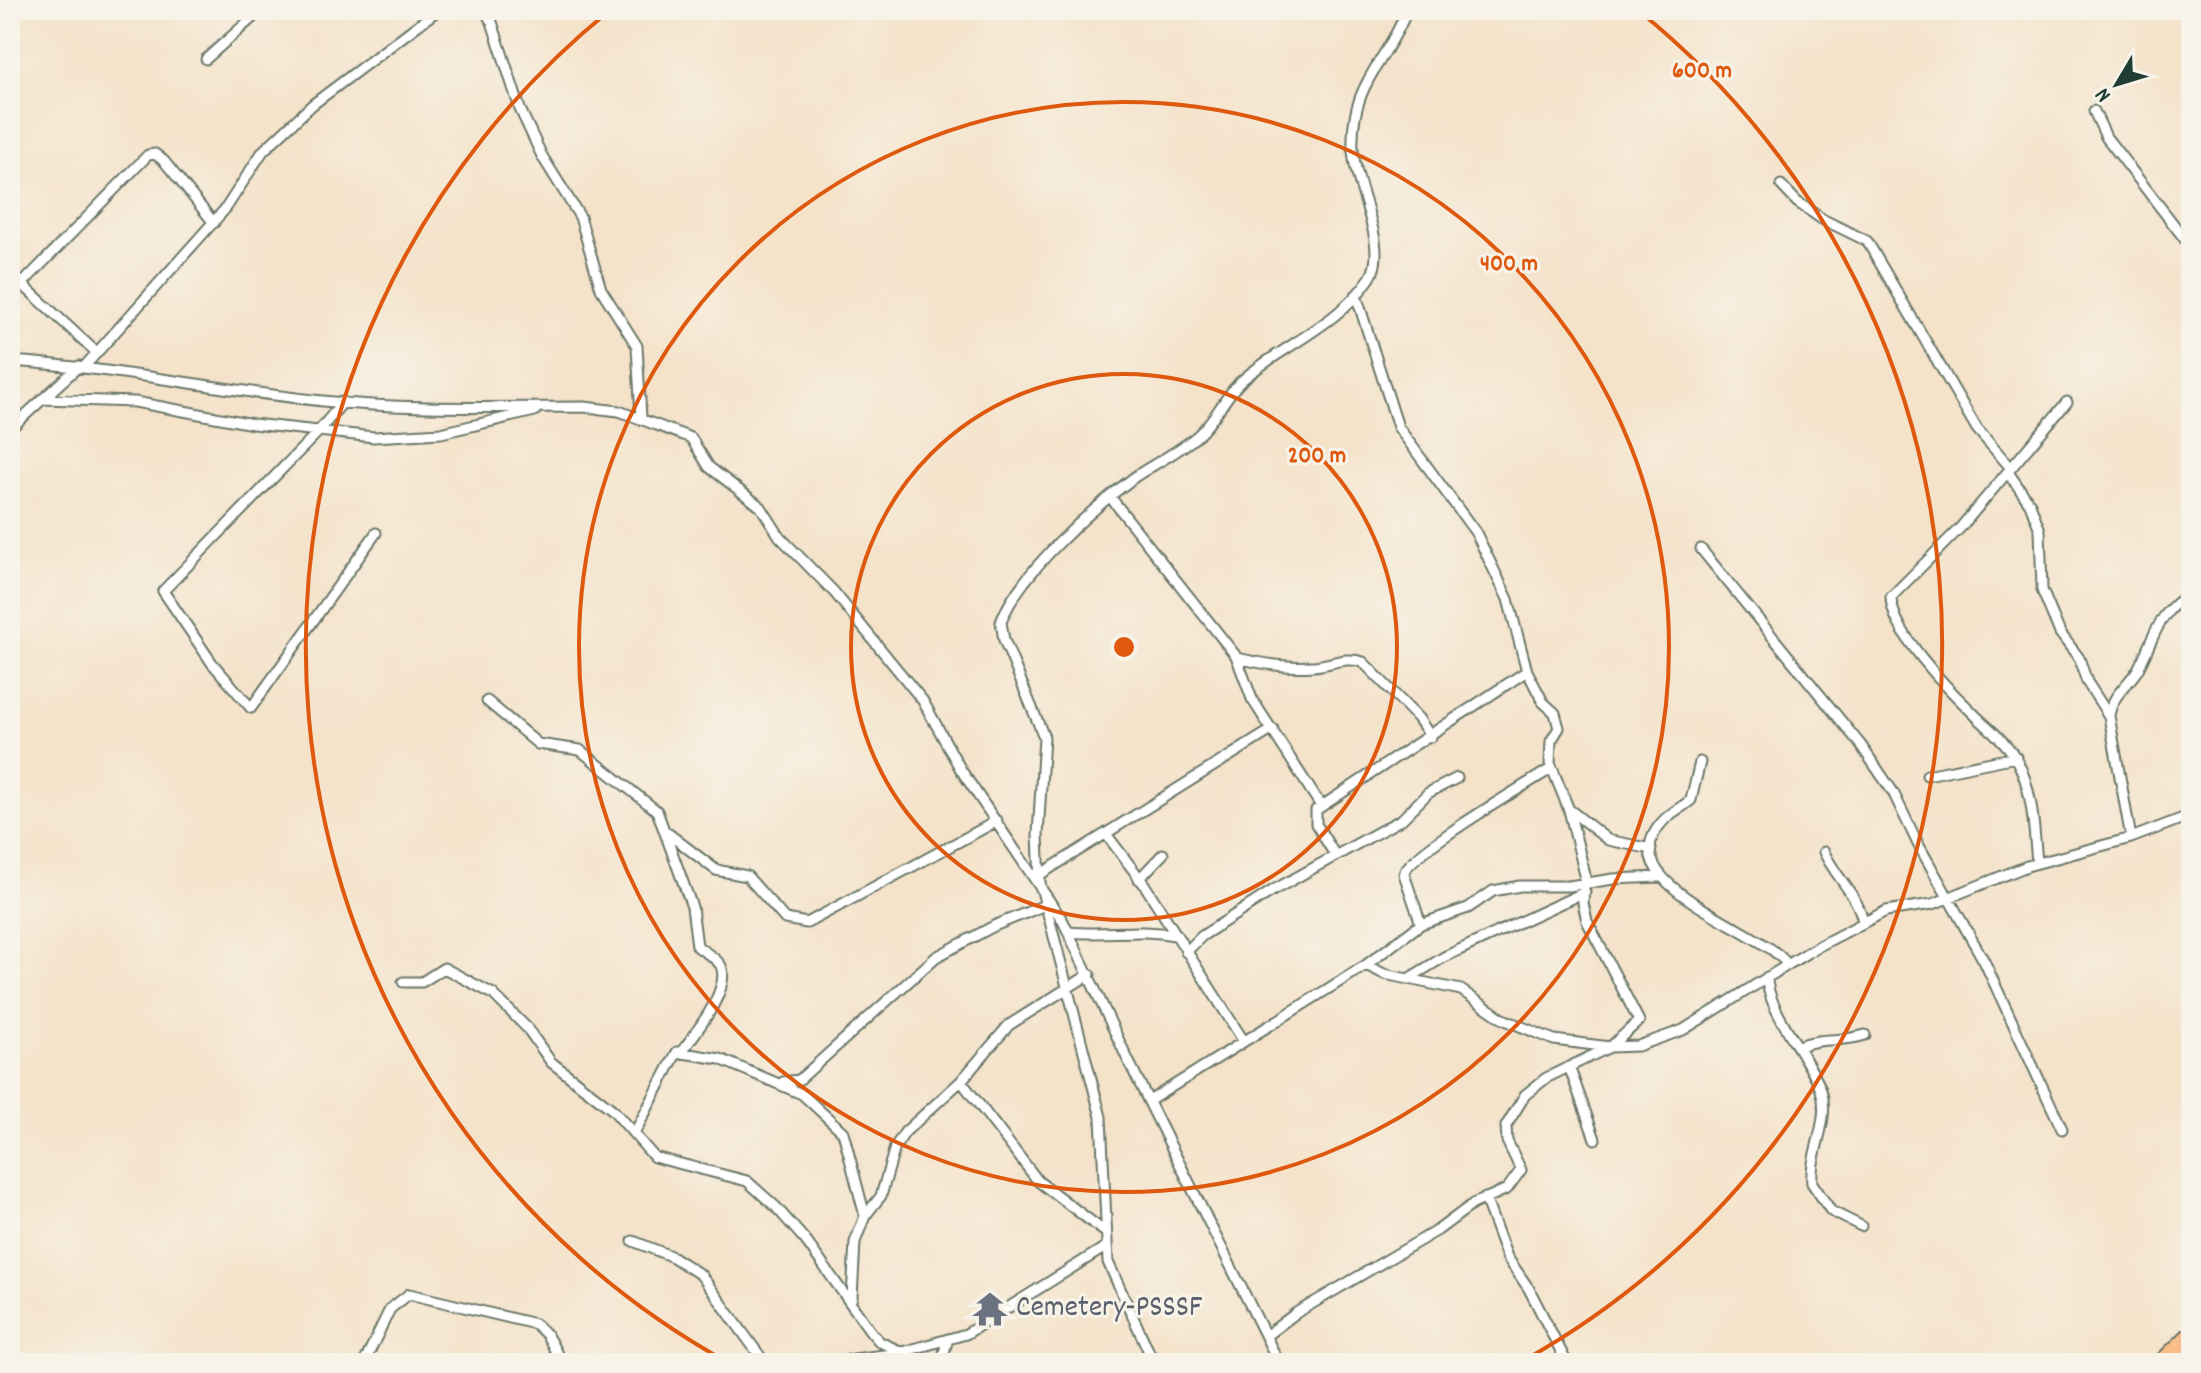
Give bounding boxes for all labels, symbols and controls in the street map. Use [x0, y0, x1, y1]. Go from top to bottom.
north arrow [2077, 44, 2157, 124]
text: 600 m [1672, 55, 1732, 89]
text: N [2088, 80, 2120, 108]
text: 400 m [1480, 248, 1538, 282]
text: 200 m [1288, 440, 1346, 474]
centre of rings [1110, 633, 1138, 661]
place label: Cemetery-PSSSF [1016, 1288, 1203, 1331]
temple icon: Cemetery-PSSSF [971, 1290, 1009, 1328]

